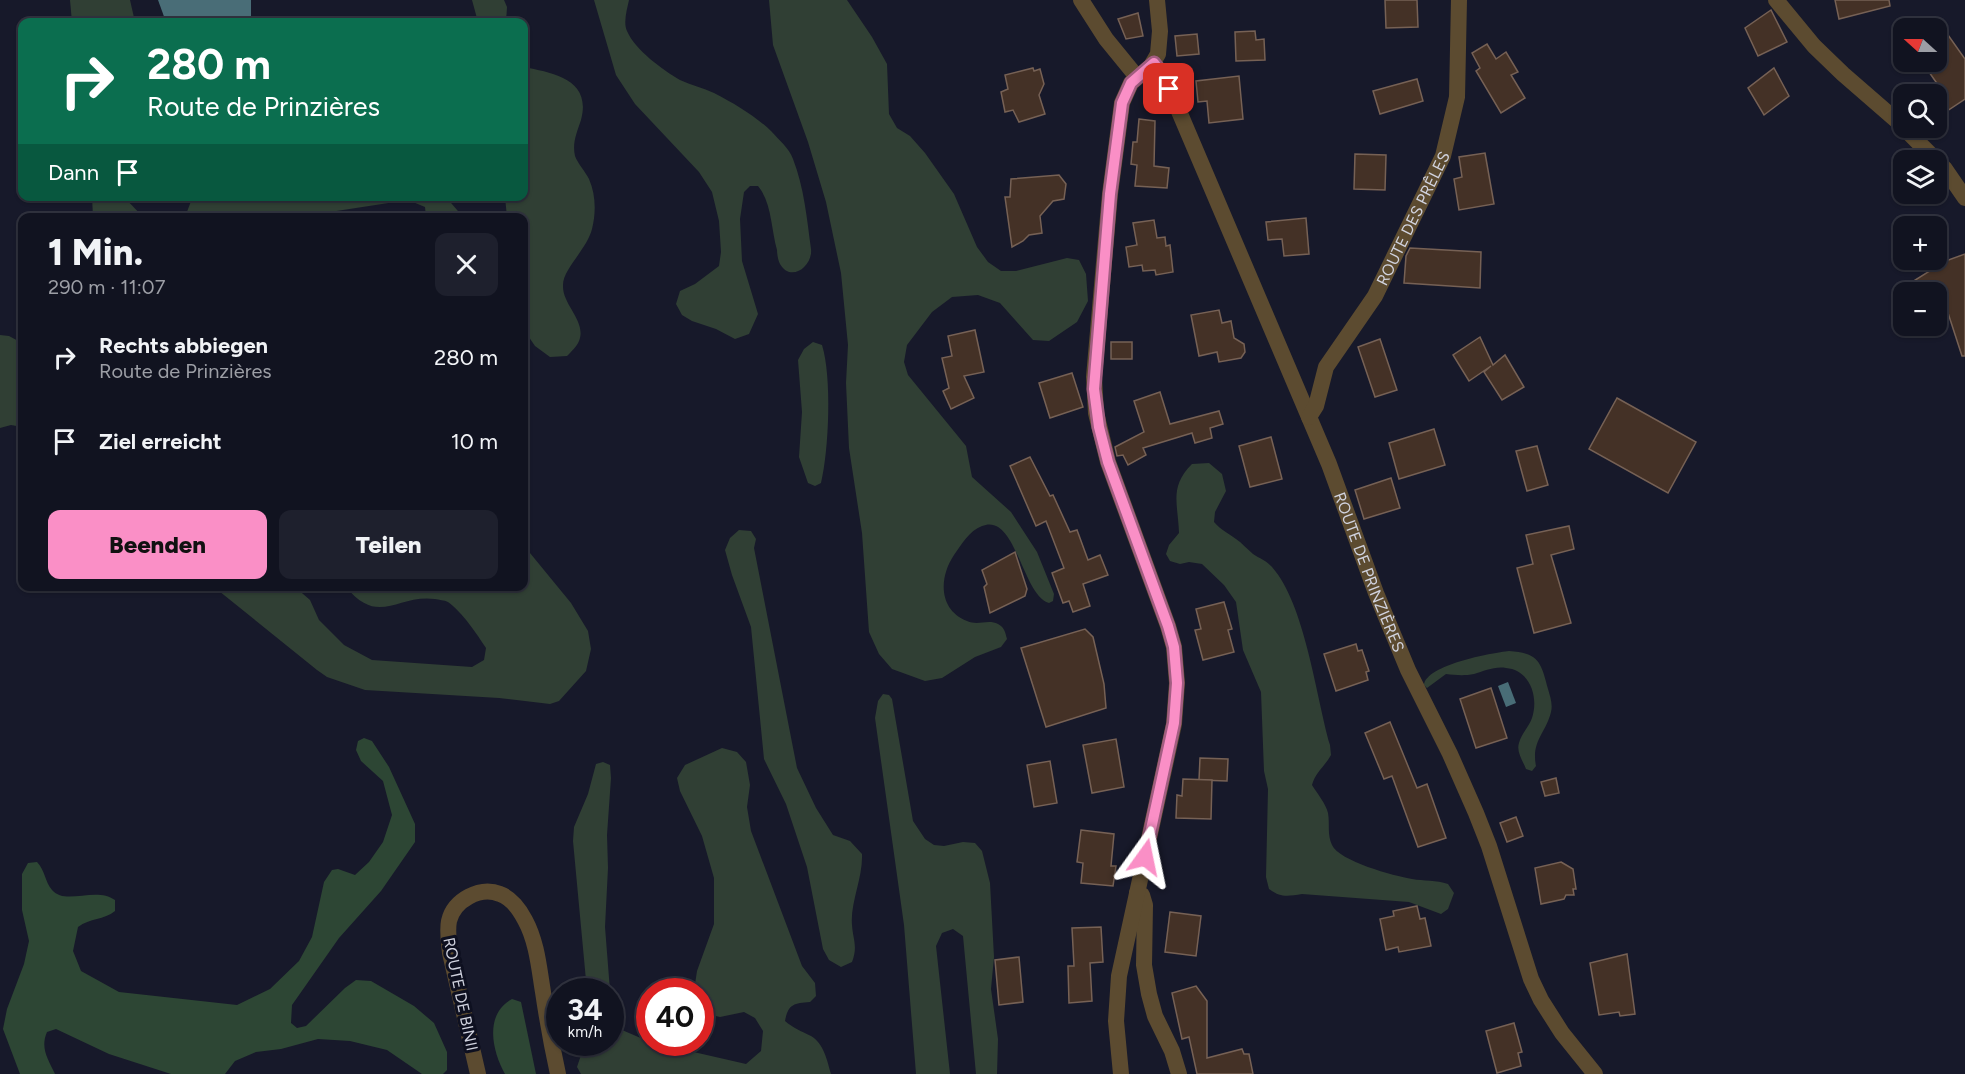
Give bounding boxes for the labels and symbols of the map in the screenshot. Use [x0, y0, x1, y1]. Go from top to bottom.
north arrow [1893, 18, 1947, 72]
pin [1143, 63, 1194, 114]
street label: ROUTE DES PRÊLES [1373, 148, 1454, 289]
street label: ROUTE DE PRINZIÈRES [1330, 490, 1409, 655]
position arrow [1113, 825, 1177, 889]
street label: ROUTE DE BINII [439, 936, 482, 1053]
speed limit sign: 40 [636, 978, 714, 1056]

